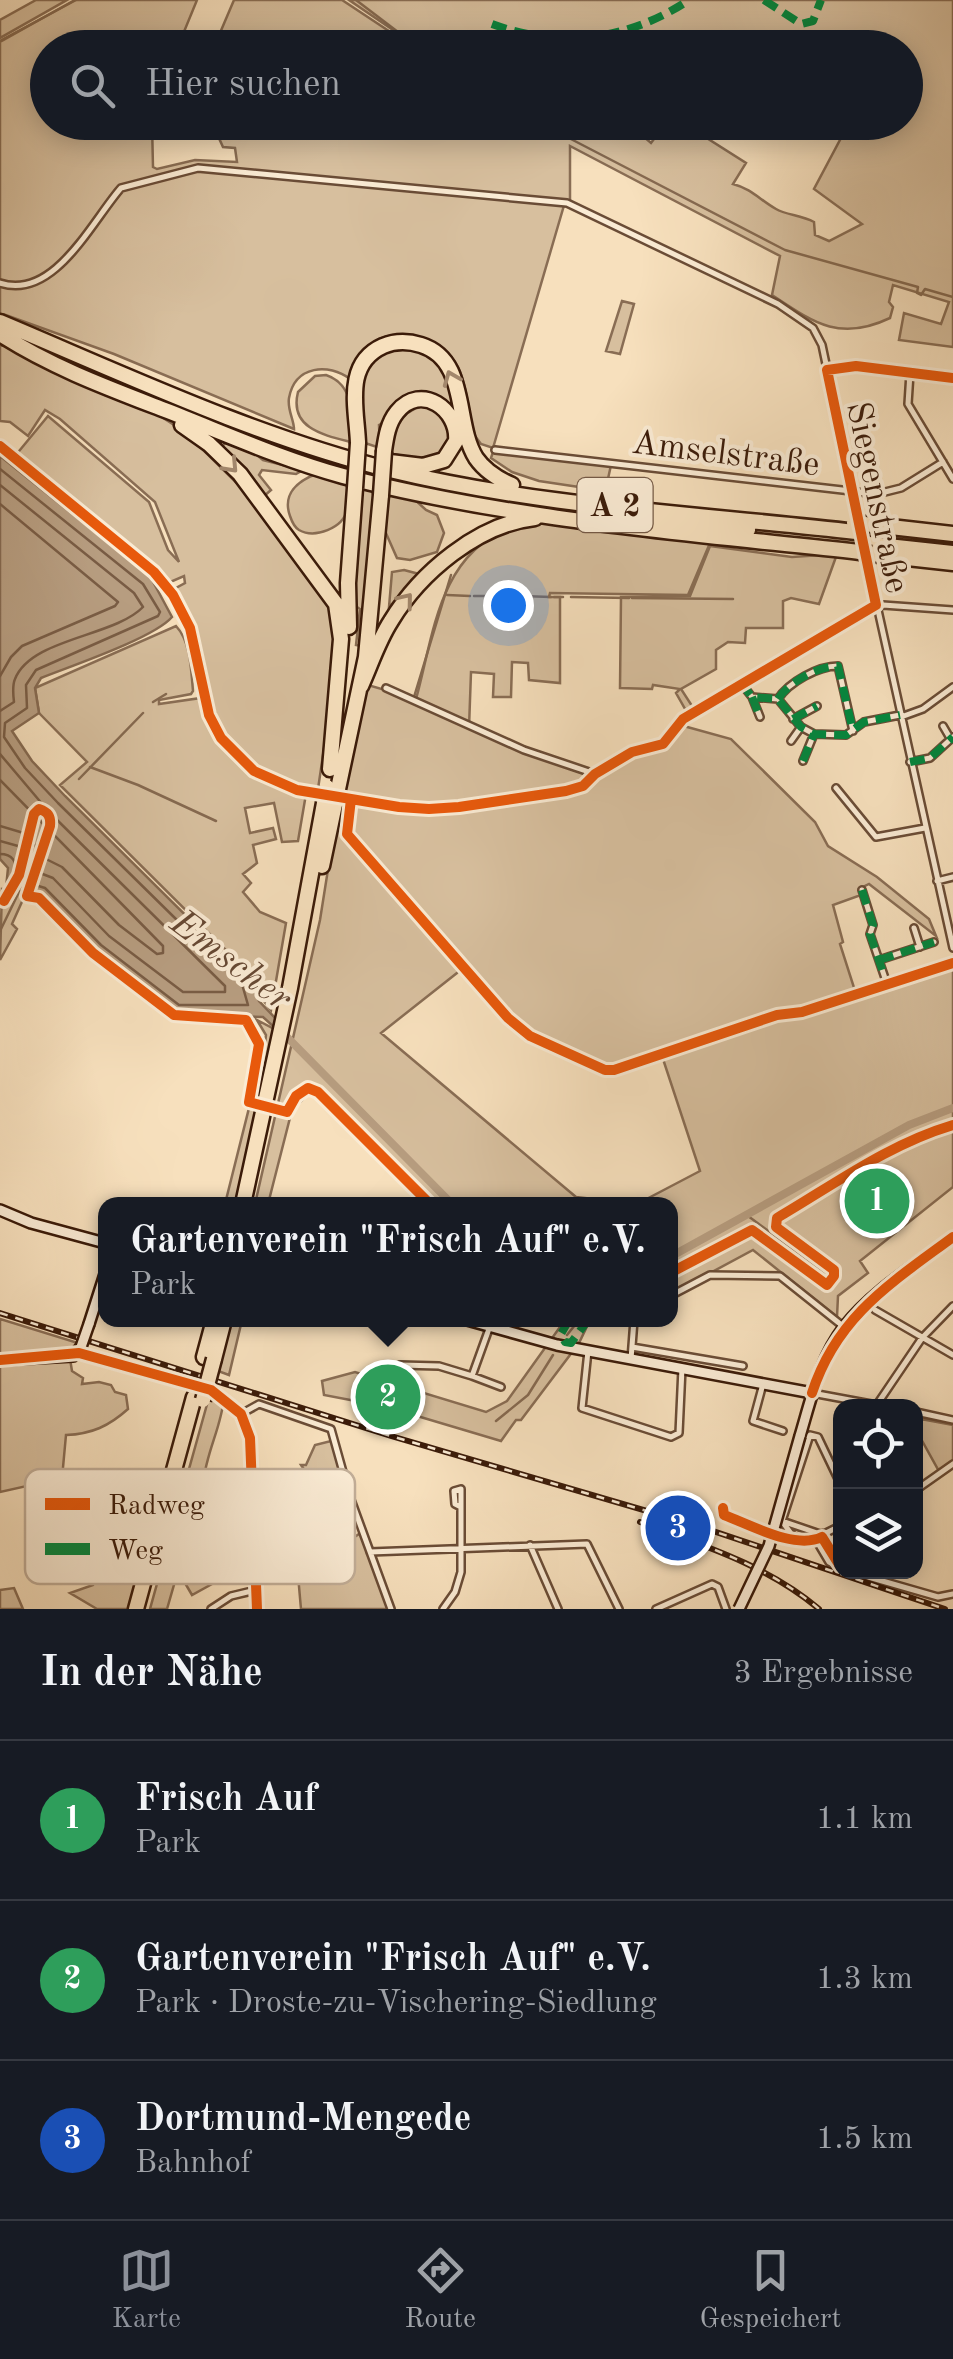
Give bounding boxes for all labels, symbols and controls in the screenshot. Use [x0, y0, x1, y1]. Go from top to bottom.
search box [30, 30, 923, 140]
icon: search [65, 58, 120, 113]
text: Hier suchen [145, 66, 341, 104]
one-way arrow [443, 370, 463, 388]
street label: Siegenstraße [839, 399, 914, 596]
street label: Amselstraße [630, 426, 822, 483]
one-way arrow [219, 454, 237, 472]
road number: A 2 [578, 478, 652, 532]
your location [483, 580, 534, 631]
one-way arrow [394, 593, 412, 611]
water label: Emscher [162, 903, 298, 1019]
pin: 1 [844, 1164, 910, 1238]
popup [98, 1197, 678, 1327]
text: Gartenverein "Frisch Auf" e.V. [130, 1223, 646, 1261]
text: Park [130, 1270, 196, 1302]
pin: 2 [356, 1360, 420, 1434]
map controls [833, 1399, 923, 1579]
button: locate [833, 1399, 923, 1489]
legend [25, 1469, 355, 1584]
button: layers [833, 1489, 923, 1579]
pin: 3 [646, 1490, 710, 1566]
text: Radweg [108, 1493, 205, 1521]
text: Weg [108, 1538, 163, 1566]
text: In der Nähe [40, 1653, 263, 1695]
text: 3 Ergebnisse [733, 1658, 913, 1690]
text: Frisch Auf [135, 1781, 317, 1819]
text: 1 [63, 1804, 82, 1836]
text: 1.1 km [816, 1804, 913, 1836]
text: Park [135, 1828, 201, 1860]
text: Gartenverein "Frisch Auf" e.V. [135, 1941, 651, 1979]
text: 2 [63, 1964, 82, 1996]
text: 1.3 km [816, 1964, 913, 1996]
text: Park · Droste-zu-Vischering-Siedlung [135, 1988, 657, 2020]
text: Dortmund-Mengede [135, 2101, 472, 2139]
text: 3 [63, 2124, 82, 2156]
text: 1.5 km [816, 2124, 913, 2156]
text: Bahnhof [135, 2148, 251, 2180]
tab: Karte [112, 2243, 181, 2338]
tab: Route [404, 2243, 476, 2338]
tab: Gespeichert [700, 2243, 841, 2338]

